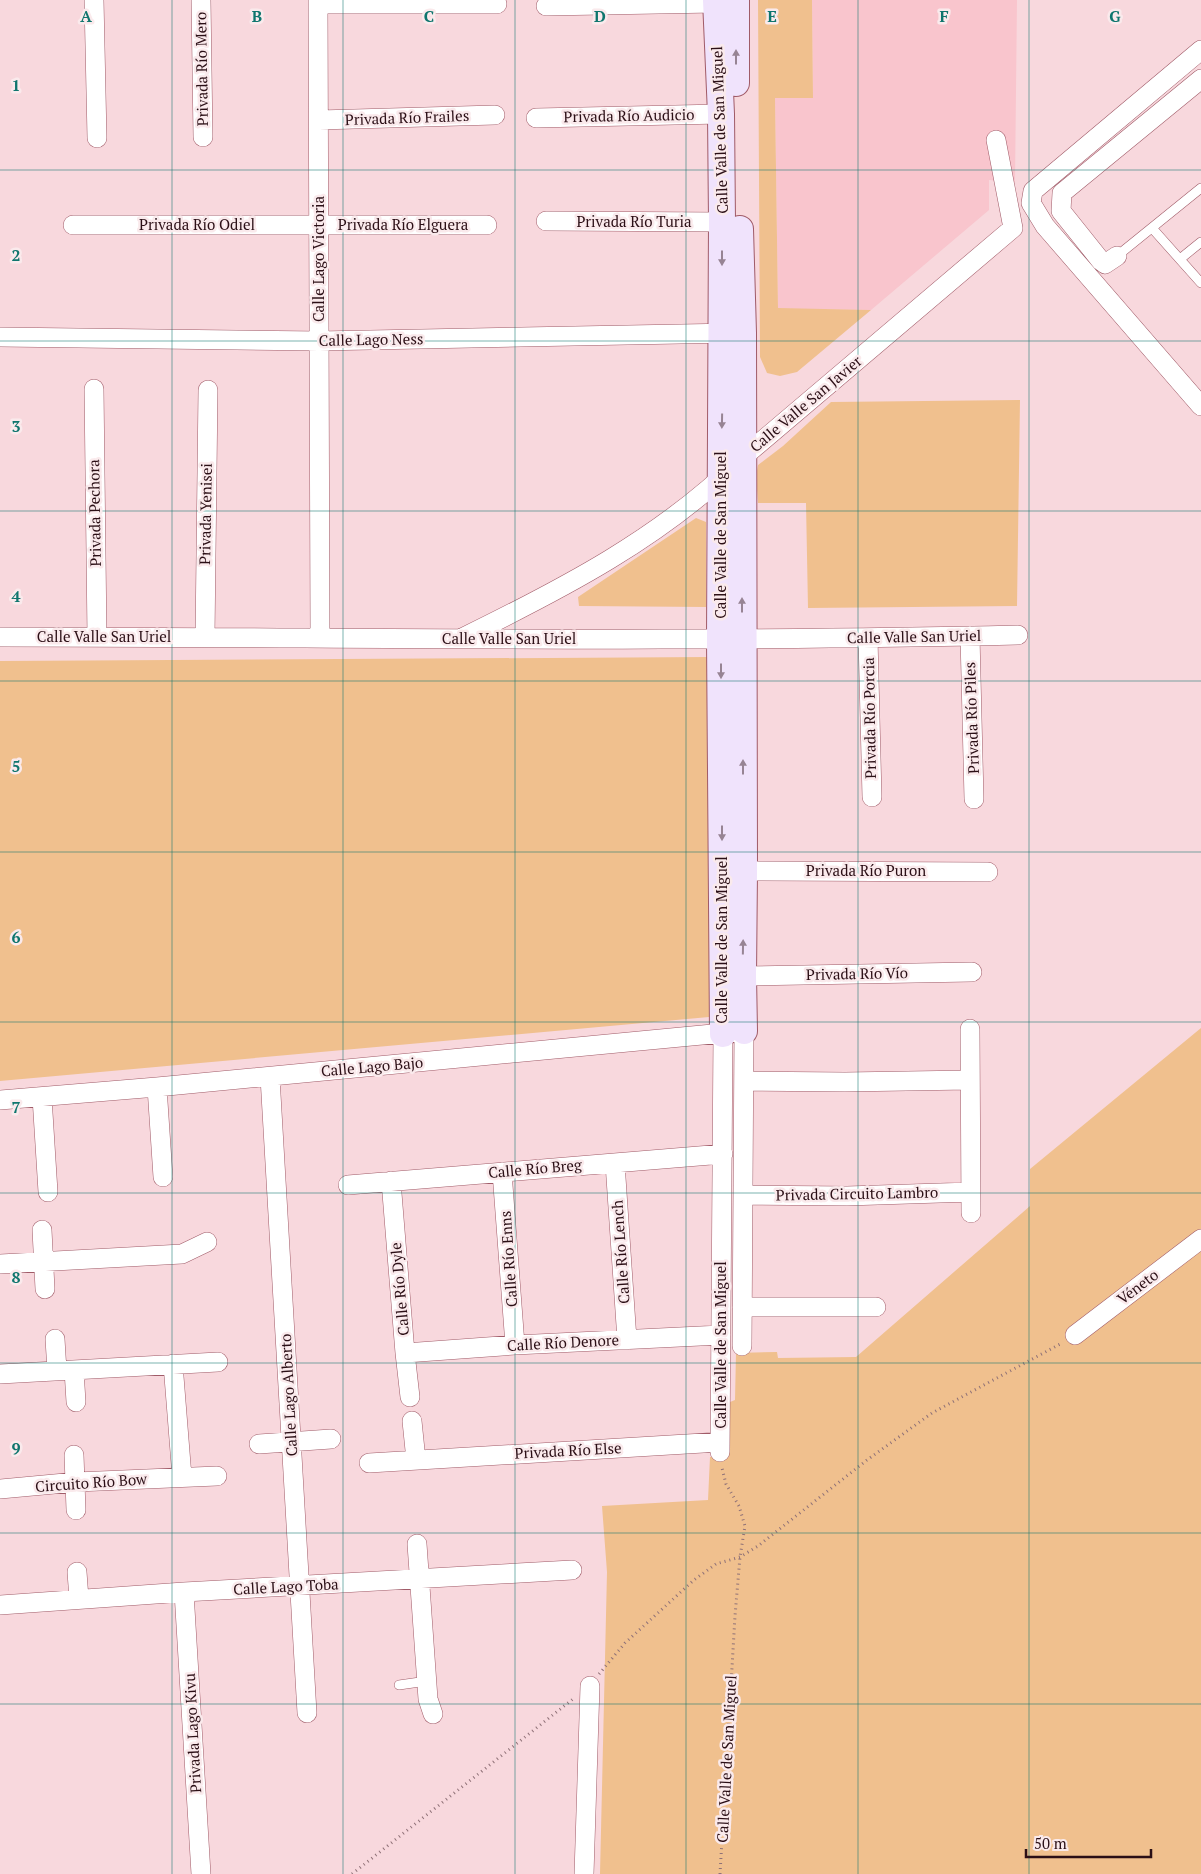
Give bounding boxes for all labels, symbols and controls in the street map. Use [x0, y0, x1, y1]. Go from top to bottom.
text: A [80, 5, 92, 27]
text: B [252, 5, 262, 27]
text: C [424, 5, 434, 27]
text: D [594, 5, 606, 27]
text: E [767, 5, 777, 27]
text: F [939, 5, 949, 27]
text: G [1109, 5, 1121, 27]
street label: Privada Río Mero [190, 12, 212, 126]
street label: Calle Valle de San Miguel [706, 46, 732, 214]
one-way arrow [732, 49, 740, 65]
text: 1 [11, 74, 21, 96]
street label: Privada Río Audicio [563, 104, 695, 126]
street label: Privada Río Frailes [344, 105, 470, 129]
street label: Calle Lago Victoria [308, 196, 328, 322]
street label: Privada Río Turia [576, 211, 692, 231]
street label: Privada Río Odiel [139, 214, 255, 234]
street label: Privada Río Elguera [338, 214, 469, 234]
text: 2 [11, 244, 21, 266]
one-way arrow [718, 251, 726, 267]
street label: Calle Lago Ness [319, 328, 423, 350]
street label: Calle Valle San Javier [745, 350, 866, 456]
one-way arrow [718, 413, 726, 429]
text: 3 [11, 415, 21, 437]
street label: Calle Valle de San Miguel [710, 451, 730, 619]
street label: Privada Pechora [83, 459, 105, 567]
street label: Privada Yenisei [194, 463, 216, 565]
text: 4 [11, 585, 21, 607]
one-way arrow [738, 596, 746, 612]
street label: Calle Valle San Uriel [847, 625, 981, 647]
street label: Calle Valle San Uriel [37, 626, 171, 646]
street label: Calle Valle San Uriel [442, 628, 576, 648]
street label: Privada Río Porcia [858, 657, 880, 779]
street label: Privada Río Piles [959, 662, 983, 774]
one-way arrow [717, 663, 725, 679]
text: 5 [11, 755, 21, 777]
one-way arrow [739, 759, 747, 775]
one-way arrow [718, 826, 726, 842]
street label: Calle Valle de San Miguel [711, 856, 731, 1024]
street label: Privada Río Puron [806, 860, 926, 880]
text: 6 [11, 926, 21, 948]
one-way arrow [739, 939, 747, 955]
street label: Privada Río Vío [806, 962, 908, 984]
street label: Calle Lago Bajo [320, 1052, 424, 1080]
text: 7 [11, 1096, 21, 1118]
street label: Calle Río Breg [487, 1154, 584, 1182]
street label: Privada Circuito Lambro [776, 1182, 938, 1204]
street label: Calle Río Lench [606, 1199, 634, 1305]
street label: Calle Río Enns [495, 1210, 521, 1308]
street label: Calle Río Dyle [385, 1242, 413, 1337]
street label: Calle Valle de San Miguel [710, 1261, 730, 1429]
street label: Véneto [1113, 1264, 1162, 1308]
text: 8 [11, 1266, 21, 1288]
street label: Calle Río Denore [506, 1329, 619, 1355]
street label: Calle Lago Alberto [275, 1333, 301, 1457]
text: 9 [11, 1437, 21, 1459]
street label: Privada Río Else [514, 1437, 622, 1463]
street label: Circuito Río Bow [34, 1468, 148, 1496]
street label: Calle Lago Toba [233, 1573, 340, 1599]
street label: Privada Lago Kivu [179, 1672, 205, 1793]
street label: Calle Valle de San Miguel [712, 1675, 740, 1843]
scale bar [1026, 1826, 1151, 1858]
text: 50 m [1034, 1833, 1067, 1853]

